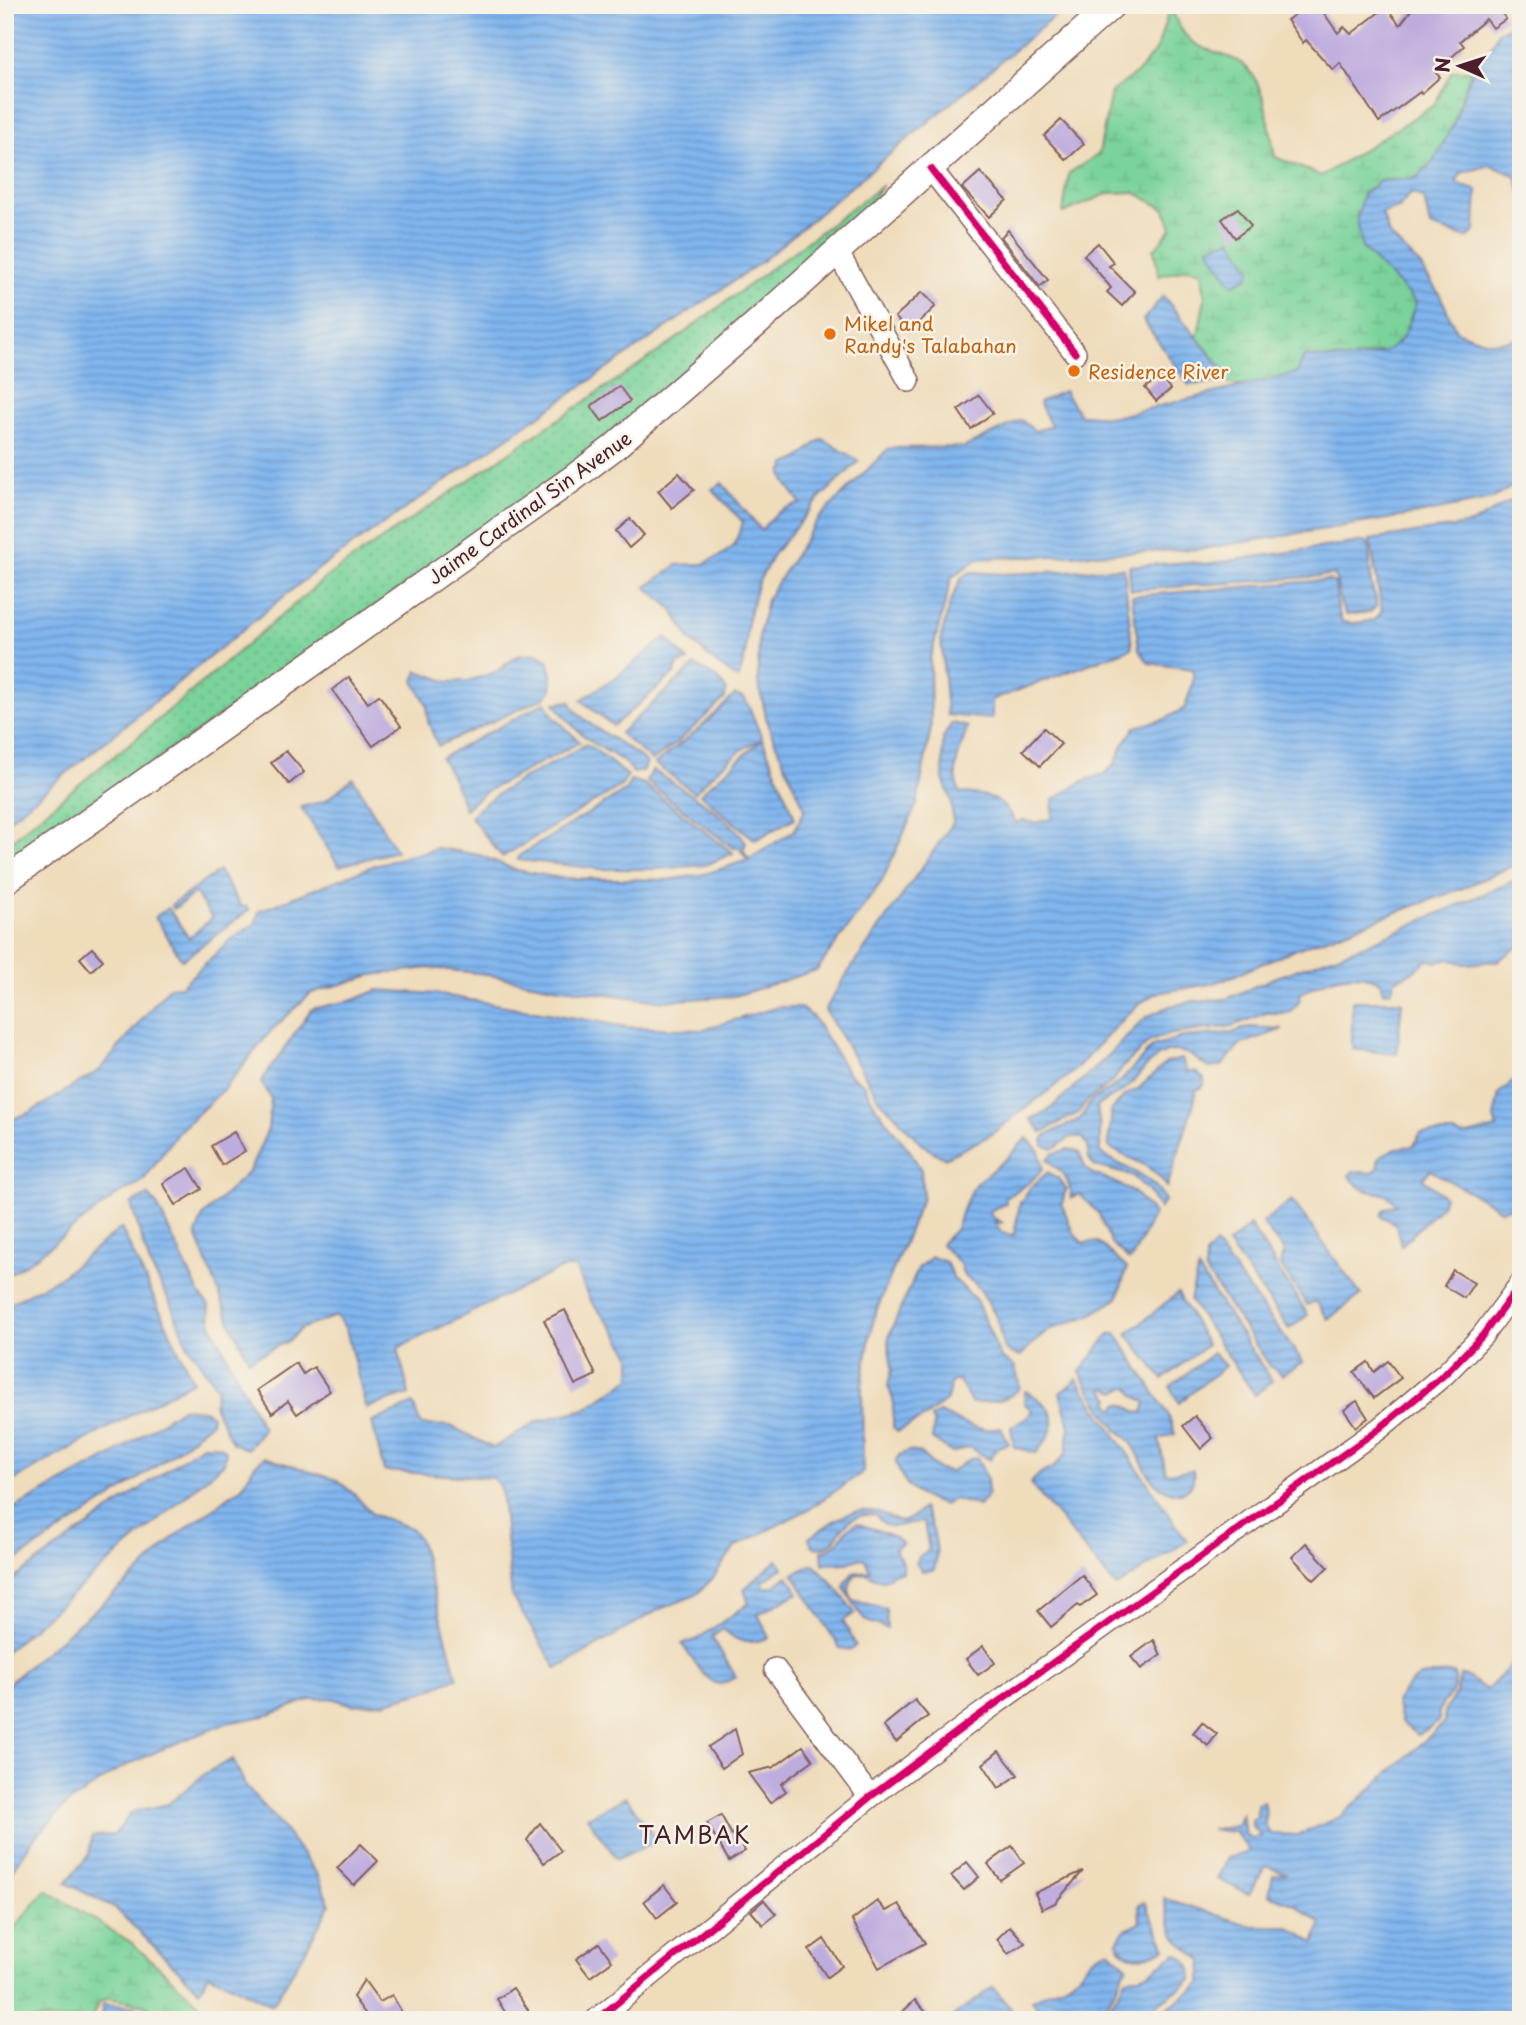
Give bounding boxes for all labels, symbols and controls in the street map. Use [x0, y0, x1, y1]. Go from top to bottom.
north arrow [1424, 32, 1494, 102]
text: N [1428, 57, 1456, 73]
place label: Mikel and Randy's Talabahan [844, 309, 1017, 359]
marker: Mikel and Randy's Talabahan [822, 326, 838, 342]
place label: Residence River [1088, 357, 1229, 385]
marker: Residence River [1066, 363, 1082, 379]
street label: Jaime Cardinal Sin Avenue [421, 423, 637, 591]
district label: TAMBAK [638, 1817, 752, 1852]

